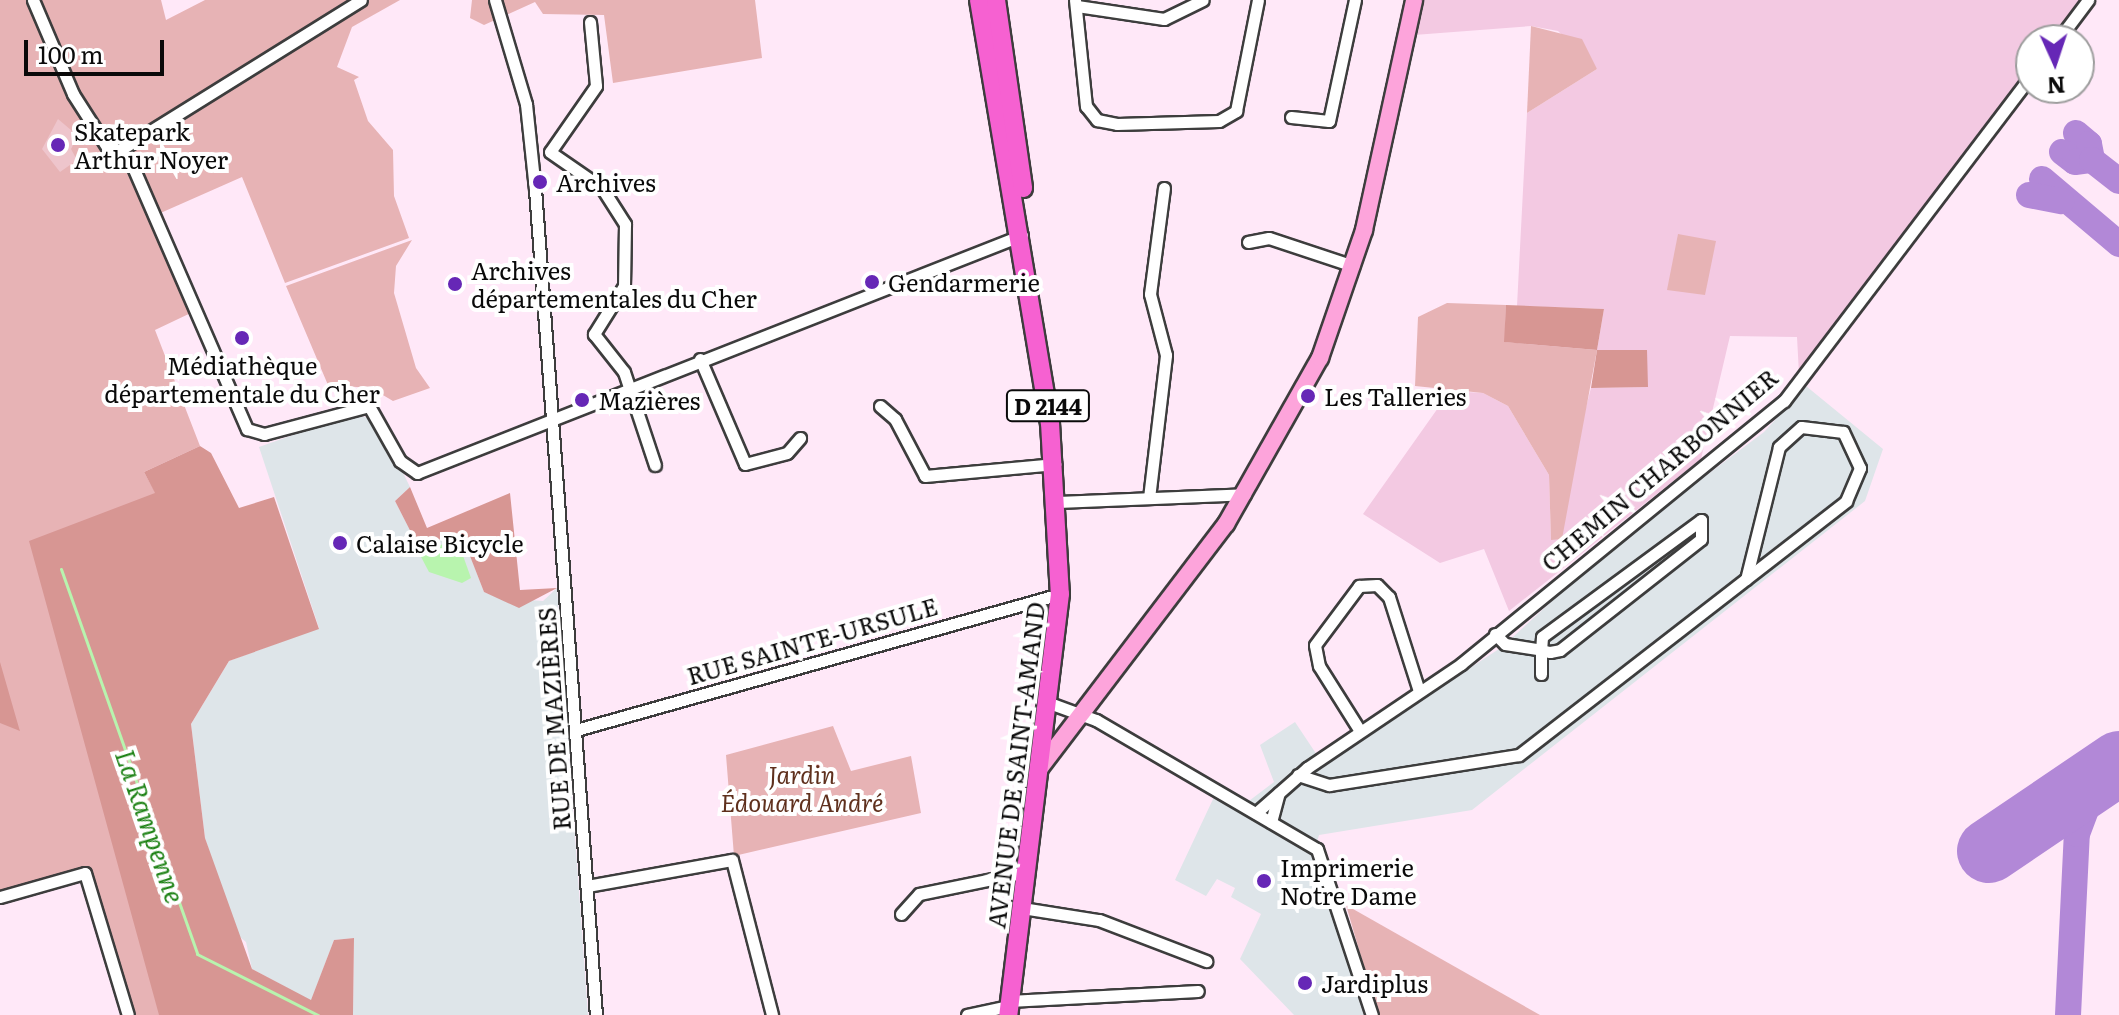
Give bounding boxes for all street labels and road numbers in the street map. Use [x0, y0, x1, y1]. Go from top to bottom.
street label: CHEMIN CHARBONNIER [1535, 362, 1783, 576]
road number: D 2144 [1004, 388, 1092, 424]
street label: RUE SAINTE-URSULE [683, 590, 941, 690]
street label: AVENUE DE SAINT-AMAND [981, 600, 1049, 930]
street label: RUE DE MAZIÈRES [531, 606, 575, 832]

